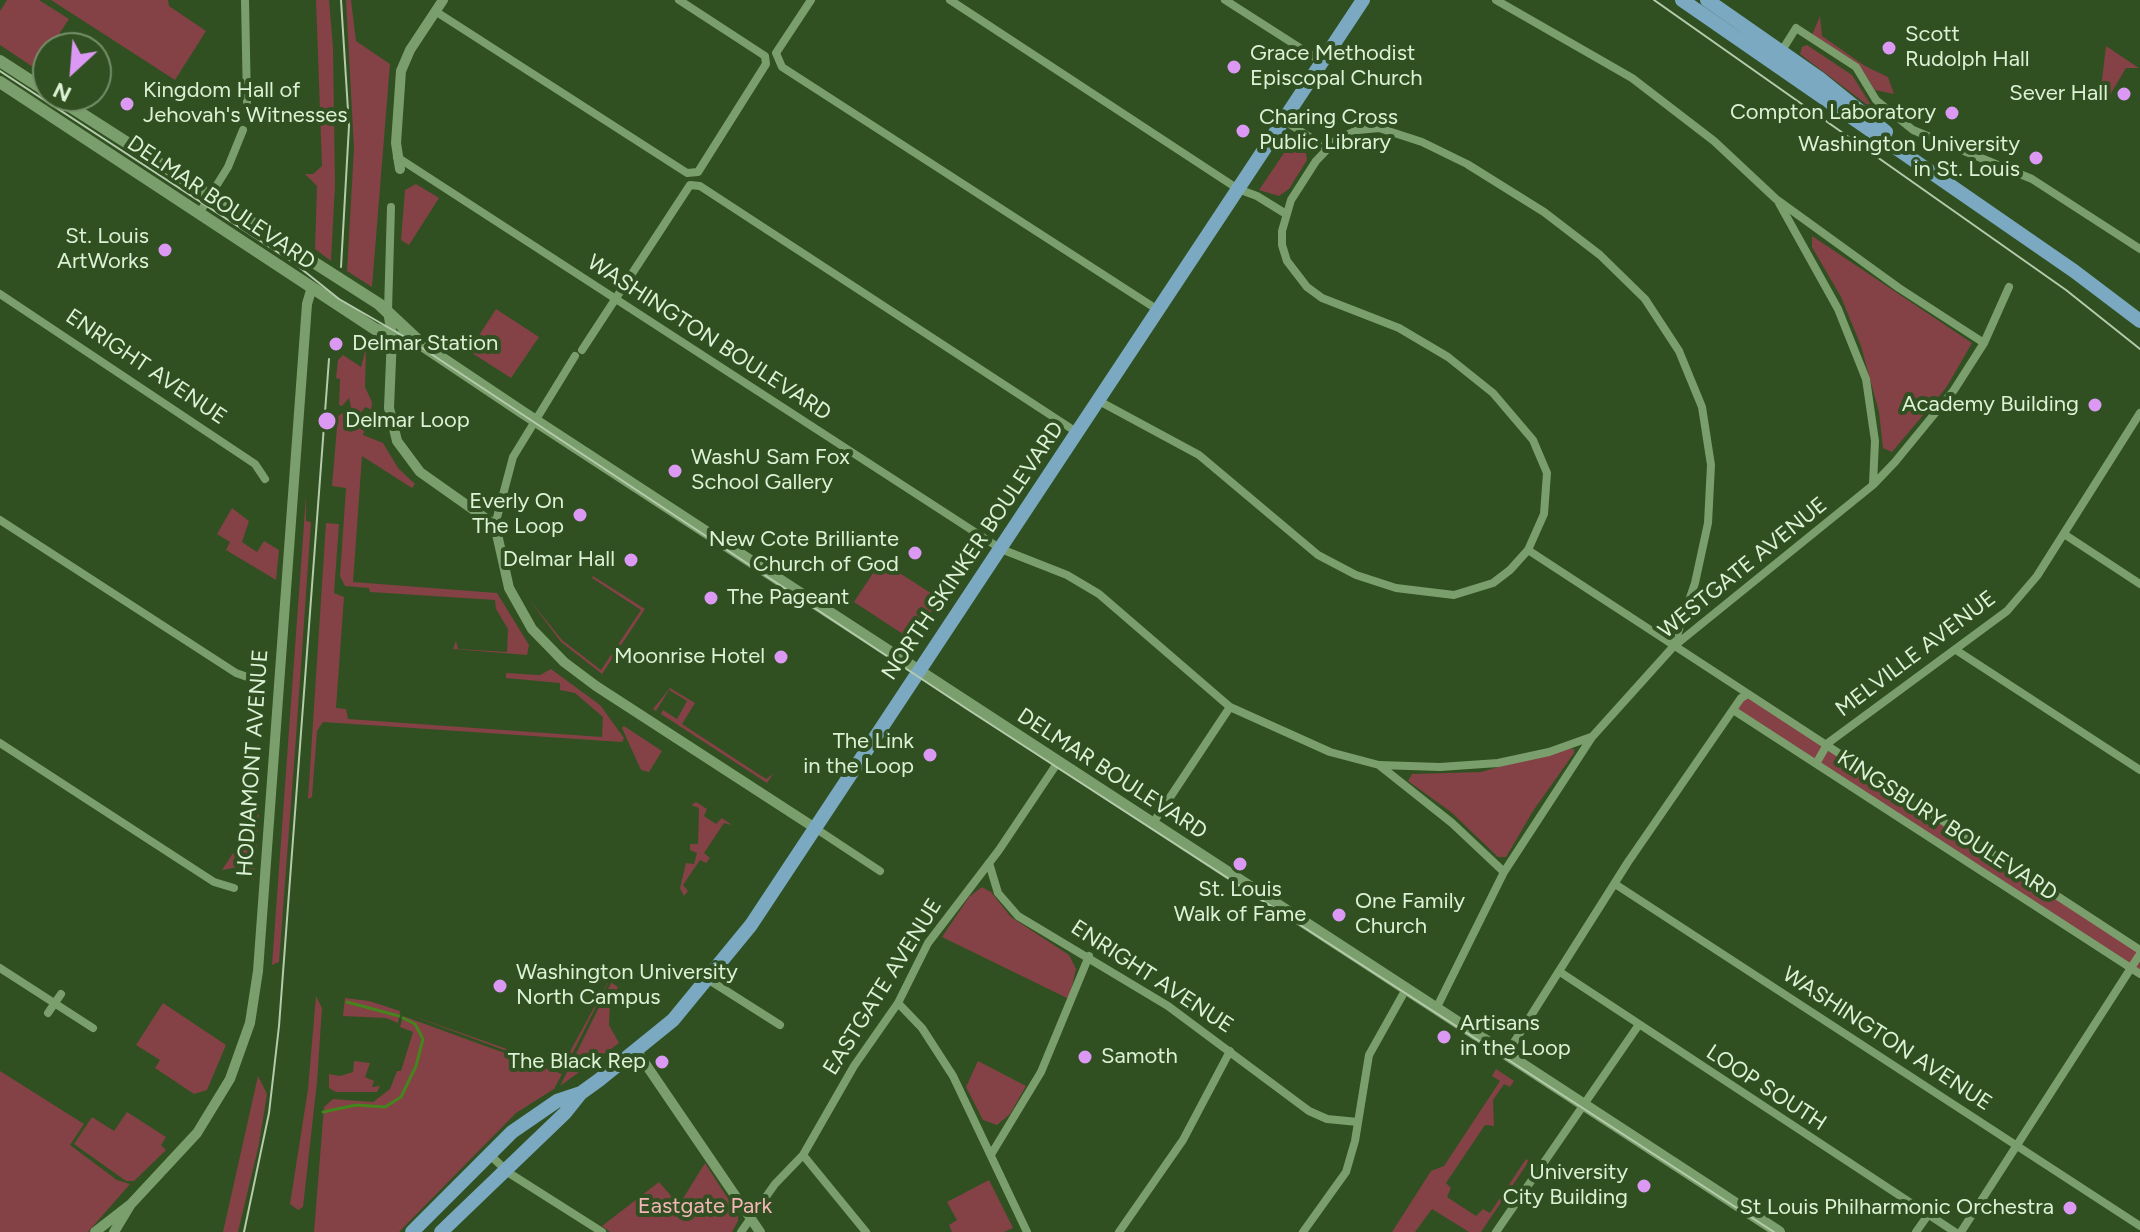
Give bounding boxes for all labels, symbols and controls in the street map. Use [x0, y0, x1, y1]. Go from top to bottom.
place label: Scott Rudolph Hall [1905, 22, 2030, 74]
north arrow [32, 32, 112, 112]
marker: Scott Rudolph Hall [1880, 39, 1898, 57]
place label: Grace Methodist Episcopal Church [1250, 41, 1423, 92]
marker: Grace Methodist Episcopal Church [1225, 58, 1243, 76]
text: N [49, 76, 76, 108]
place label: Kingdom Hall of Jehovah's Witnesses [143, 78, 347, 130]
place label: Sever Hall [2009, 81, 2108, 107]
marker: Sever Hall [2115, 85, 2133, 103]
marker: Kingdom Hall of Jehovah's Witnesses [118, 95, 136, 113]
place label: Compton Laboratory [1730, 100, 1936, 126]
marker: Compton Laboratory [1943, 104, 1961, 122]
place label: Charing Cross Public Library [1259, 105, 1398, 156]
marker: Charing Cross Public Library [1234, 122, 1252, 140]
street label: DELMAR BOULEVARD [122, 130, 320, 276]
place label: Washington University in St. Louis [1798, 132, 2020, 184]
marker: Washington University in St. Louis [2027, 149, 2045, 167]
place label: St. Louis ArtWorks [57, 224, 149, 276]
marker: St. Louis ArtWorks [156, 241, 174, 259]
street label: WASHINGTON BOULEVARD [582, 249, 836, 427]
street label: ENRIGHT AVENUE [61, 303, 231, 431]
place label: Delmar Station [352, 331, 498, 357]
marker: Delmar Station [327, 335, 345, 353]
place label: Academy Building [1902, 392, 2079, 418]
marker: Academy Building [2086, 396, 2104, 414]
place label: Delmar Loop [345, 408, 470, 434]
marker: Delmar Loop [316, 410, 338, 432]
street label: NORTH SKINKER BOULEVARD [876, 417, 1070, 685]
place label: WashU Sam Fox School Gallery [691, 445, 850, 496]
marker: WashU Sam Fox School Gallery [666, 462, 684, 480]
place label: Everly On The Loop [469, 489, 564, 540]
street label: WESTGATE AVENUE [1653, 492, 1833, 644]
marker: Everly On The Loop [571, 506, 589, 524]
place label: New Cote Brilliante Church of God [709, 527, 899, 578]
marker: New Cote Brilliante Church of God [906, 544, 924, 562]
place label: Delmar Hall [503, 547, 615, 573]
marker: Delmar Hall [622, 551, 640, 569]
place label: The Pageant [727, 585, 849, 611]
street label: MELVILLE AVENUE [1831, 585, 2001, 723]
marker: The Pageant [702, 589, 720, 607]
place label: Moonrise Hotel [614, 644, 765, 670]
marker: Moonrise Hotel [772, 648, 790, 666]
street label: HODIAMONT AVENUE [232, 649, 274, 877]
street label: DELMAR BOULEVARD [1012, 703, 1212, 845]
place label: The Link in the Loop [803, 729, 914, 780]
street label: KINGSBURY BOULEVARD [1832, 745, 2062, 907]
marker: The Link in the Loop [921, 746, 939, 764]
marker: St. Louis Walk of Fame [1231, 855, 1249, 873]
place label: St. Louis Walk of Fame [1174, 877, 1306, 928]
place label: One Family Church [1355, 889, 1465, 940]
street label: EASTGATE AVENUE [818, 894, 948, 1080]
marker: One Family Church [1330, 906, 1348, 924]
street label: ENRIGHT AVENUE [1066, 915, 1238, 1039]
place label: Washington University North Campus [516, 960, 738, 1012]
street label: WASHINGTON AVENUE [1777, 961, 1997, 1117]
marker: Washington University North Campus [491, 977, 509, 995]
place label: Artisans in the Loop [1460, 1011, 1571, 1062]
marker: Artisans in the Loop [1435, 1028, 1453, 1046]
street label: LOOP SOUTH [1701, 1039, 1831, 1137]
place label: Samoth [1101, 1044, 1178, 1070]
marker: Samoth [1076, 1048, 1094, 1066]
place label: The Black Rep [508, 1049, 646, 1075]
marker: The Black Rep [653, 1053, 671, 1071]
place label: University City Building [1503, 1160, 1628, 1212]
marker: University City Building [1635, 1177, 1653, 1195]
park label: Eastgate Park [638, 1194, 772, 1220]
place label: St Louis Philharmonic Orchestra [1739, 1195, 2054, 1221]
marker: St Louis Philharmonic Orchestra [2061, 1199, 2079, 1217]

